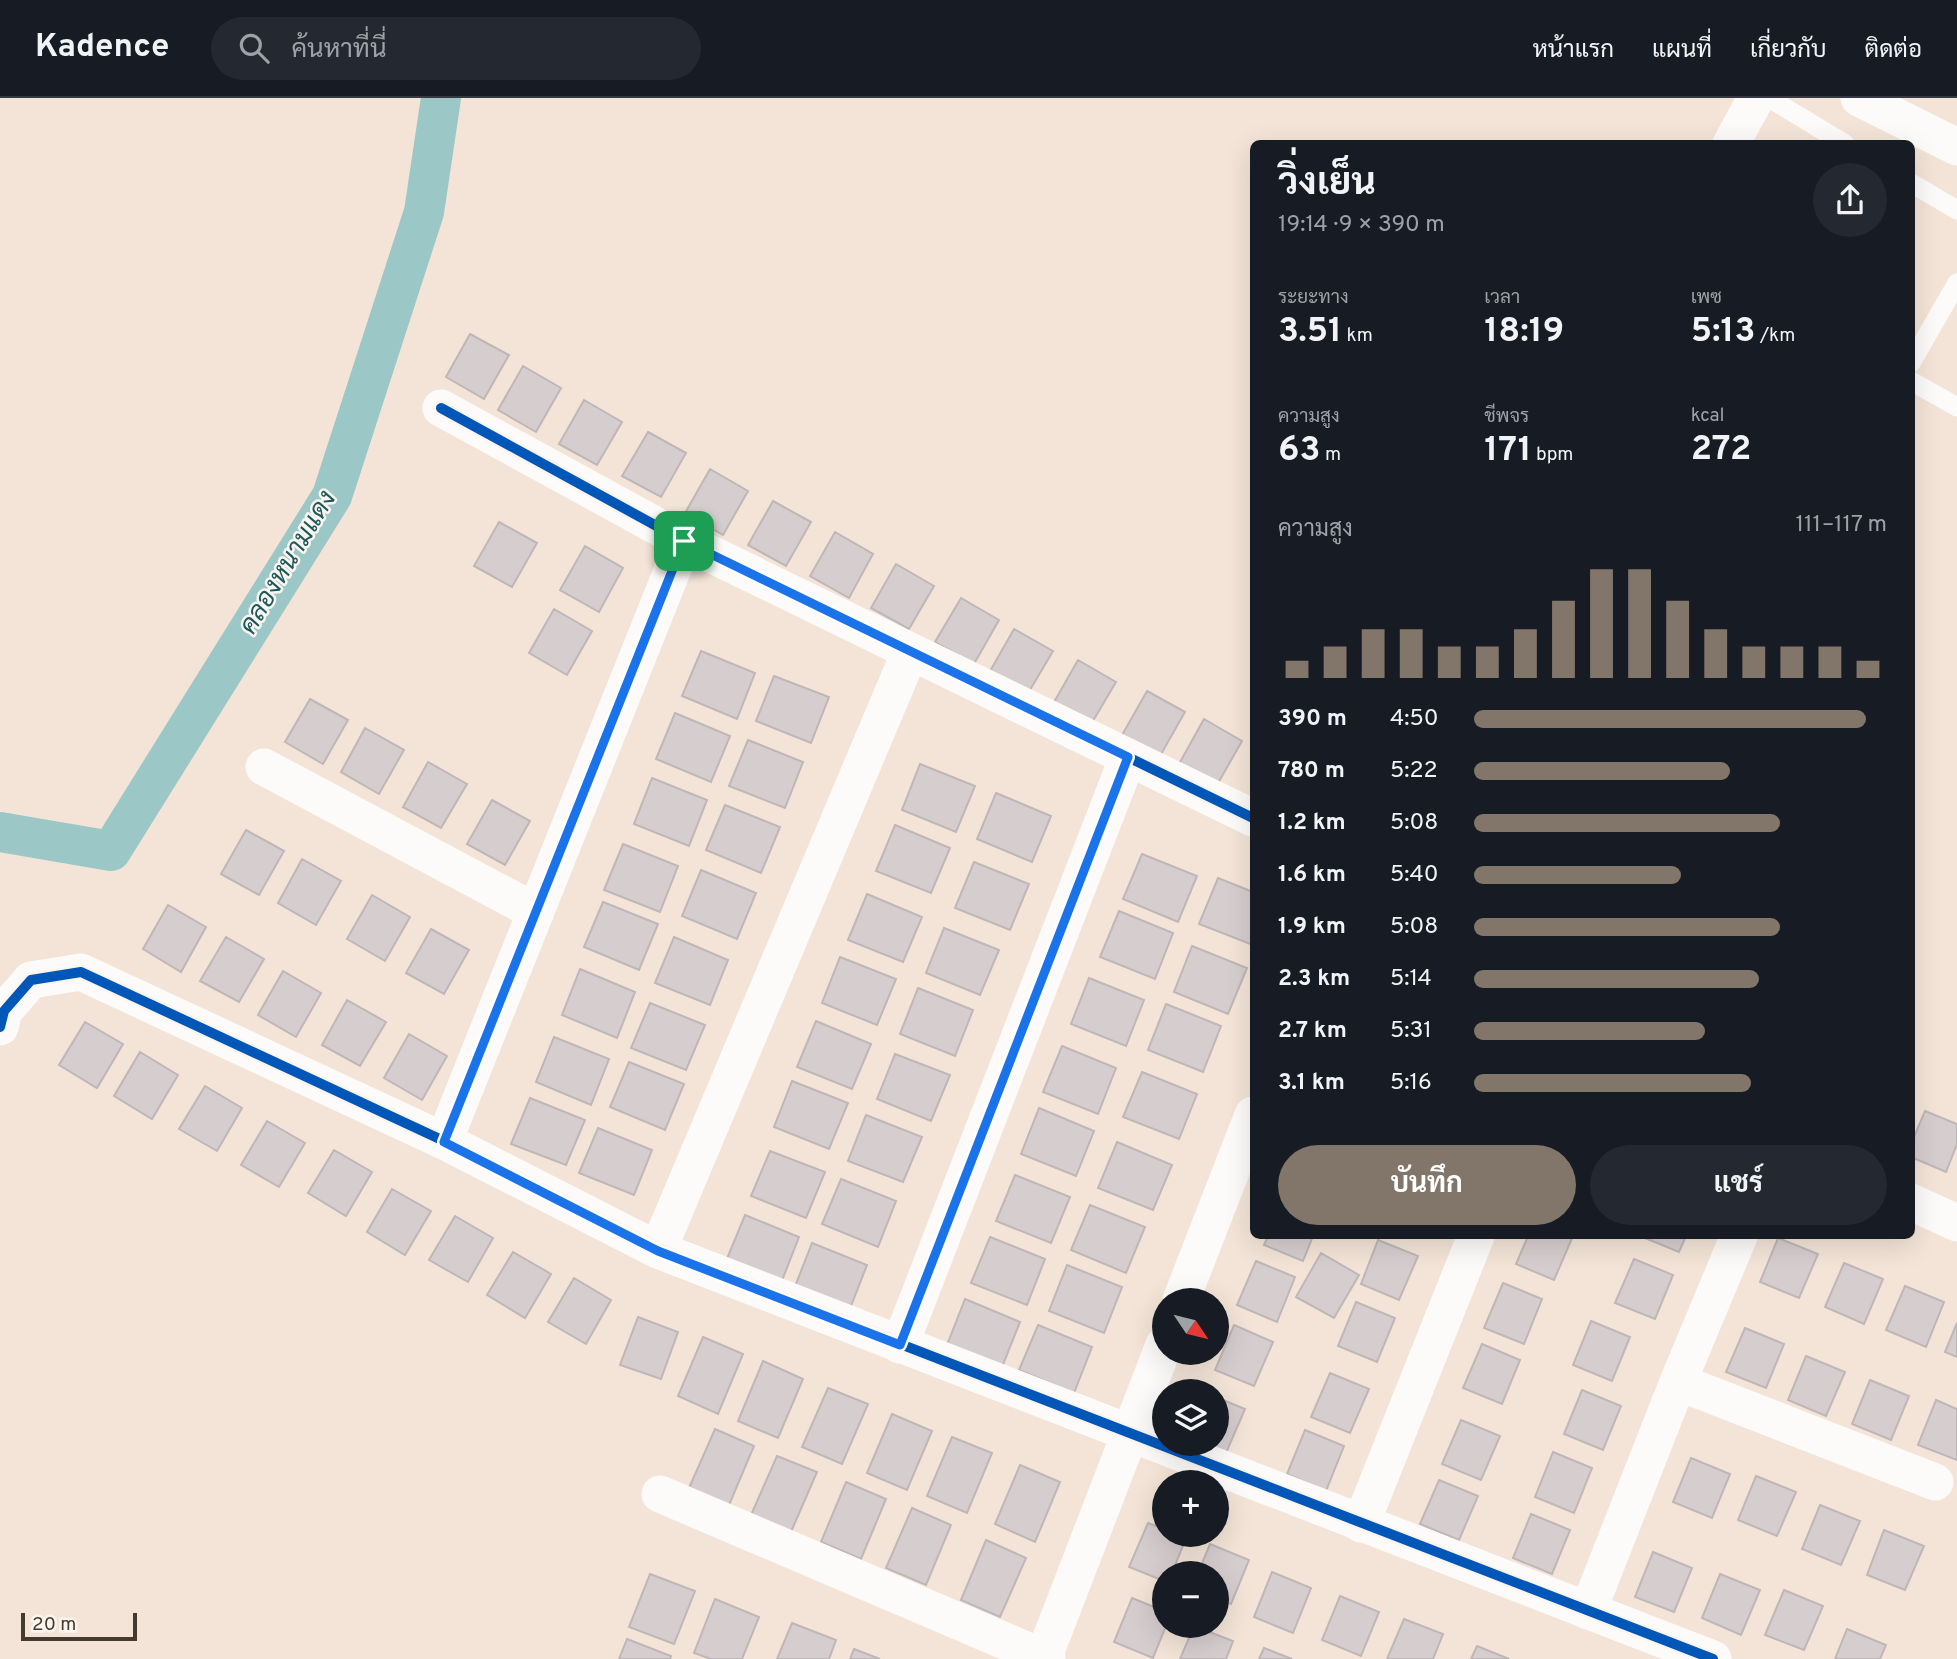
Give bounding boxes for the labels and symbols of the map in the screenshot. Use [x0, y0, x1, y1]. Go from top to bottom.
water label: คลองหนามแดง [233, 485, 345, 641]
pin [654, 511, 714, 571]
north arrow [1152, 1288, 1228, 1365]
scale bar [21, 1610, 136, 1642]

